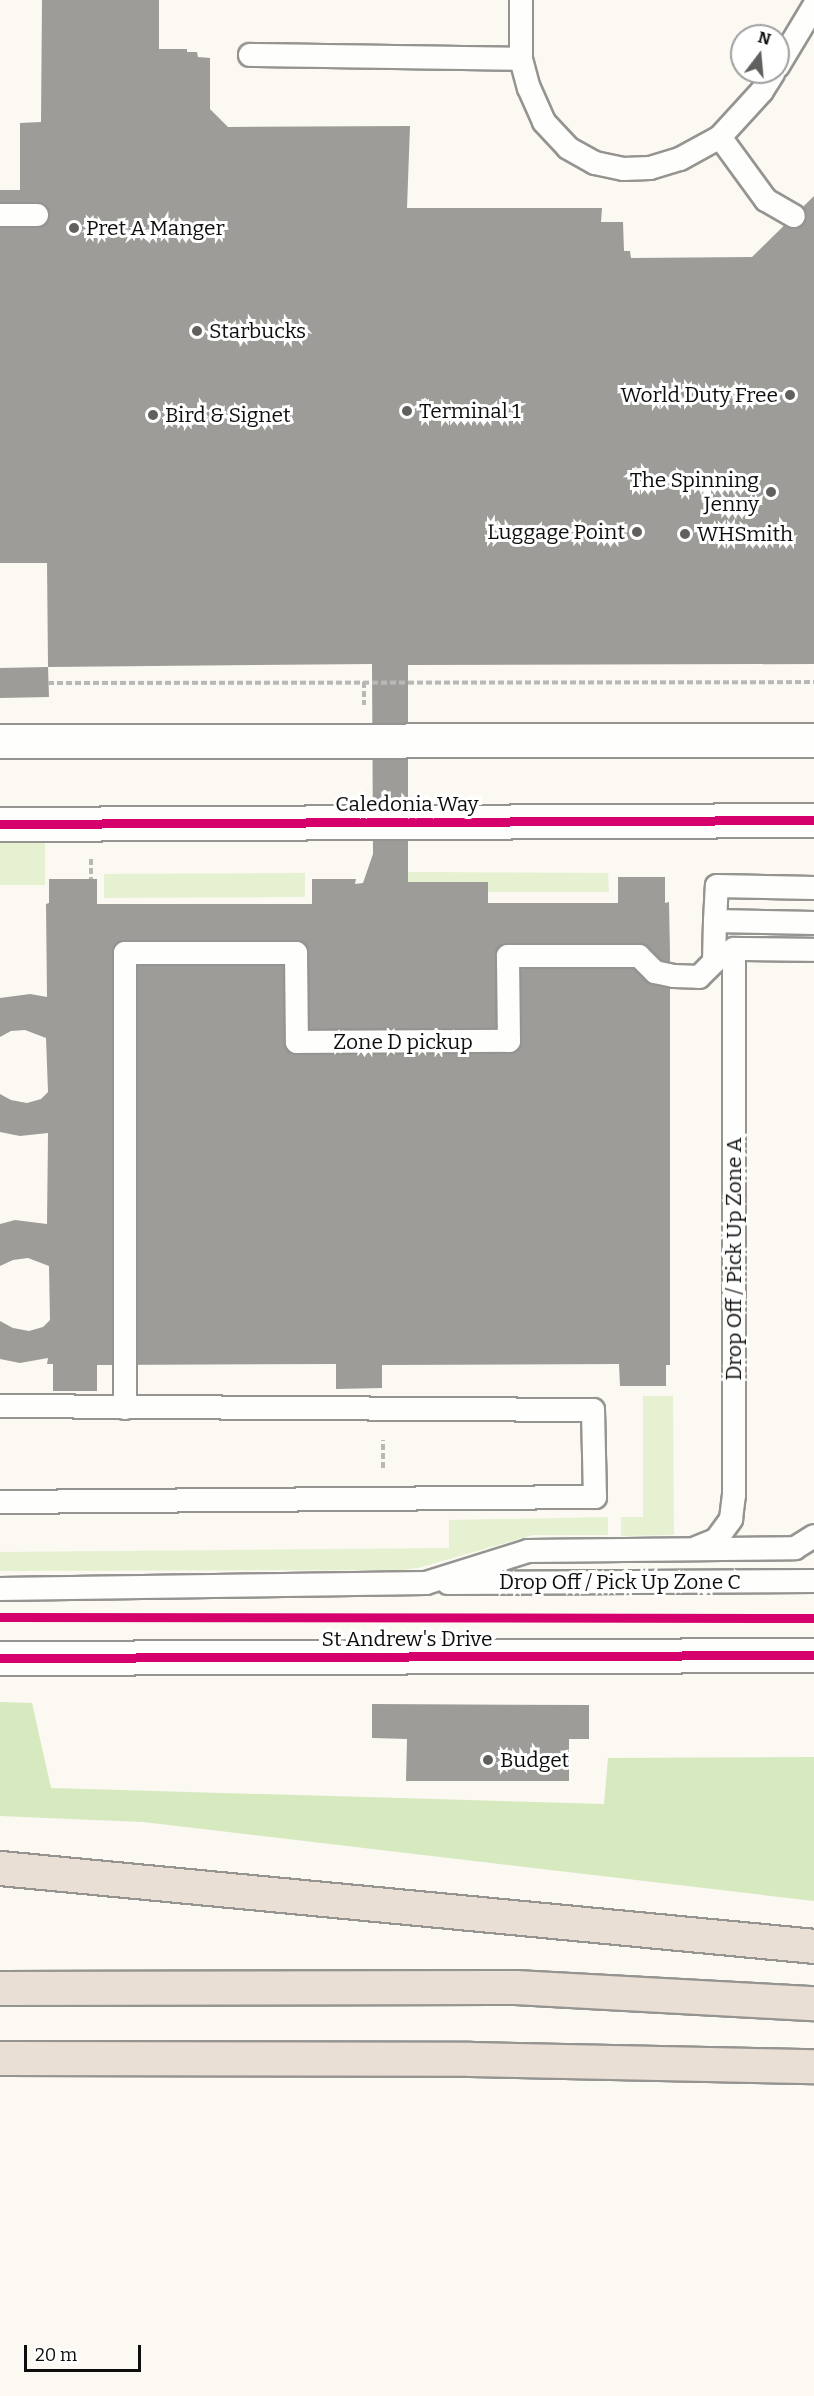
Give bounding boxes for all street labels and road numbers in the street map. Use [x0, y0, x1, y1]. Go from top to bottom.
street label: Caledonia Way [335, 791, 479, 817]
street label: Zone D pickup [333, 1029, 473, 1055]
street label: Drop Off / Pick Up Zone A [721, 1137, 747, 1381]
street label: Drop Off / Pick Up Zone C [499, 1569, 741, 1595]
street label: St Andrew's Drive [322, 1626, 492, 1652]

